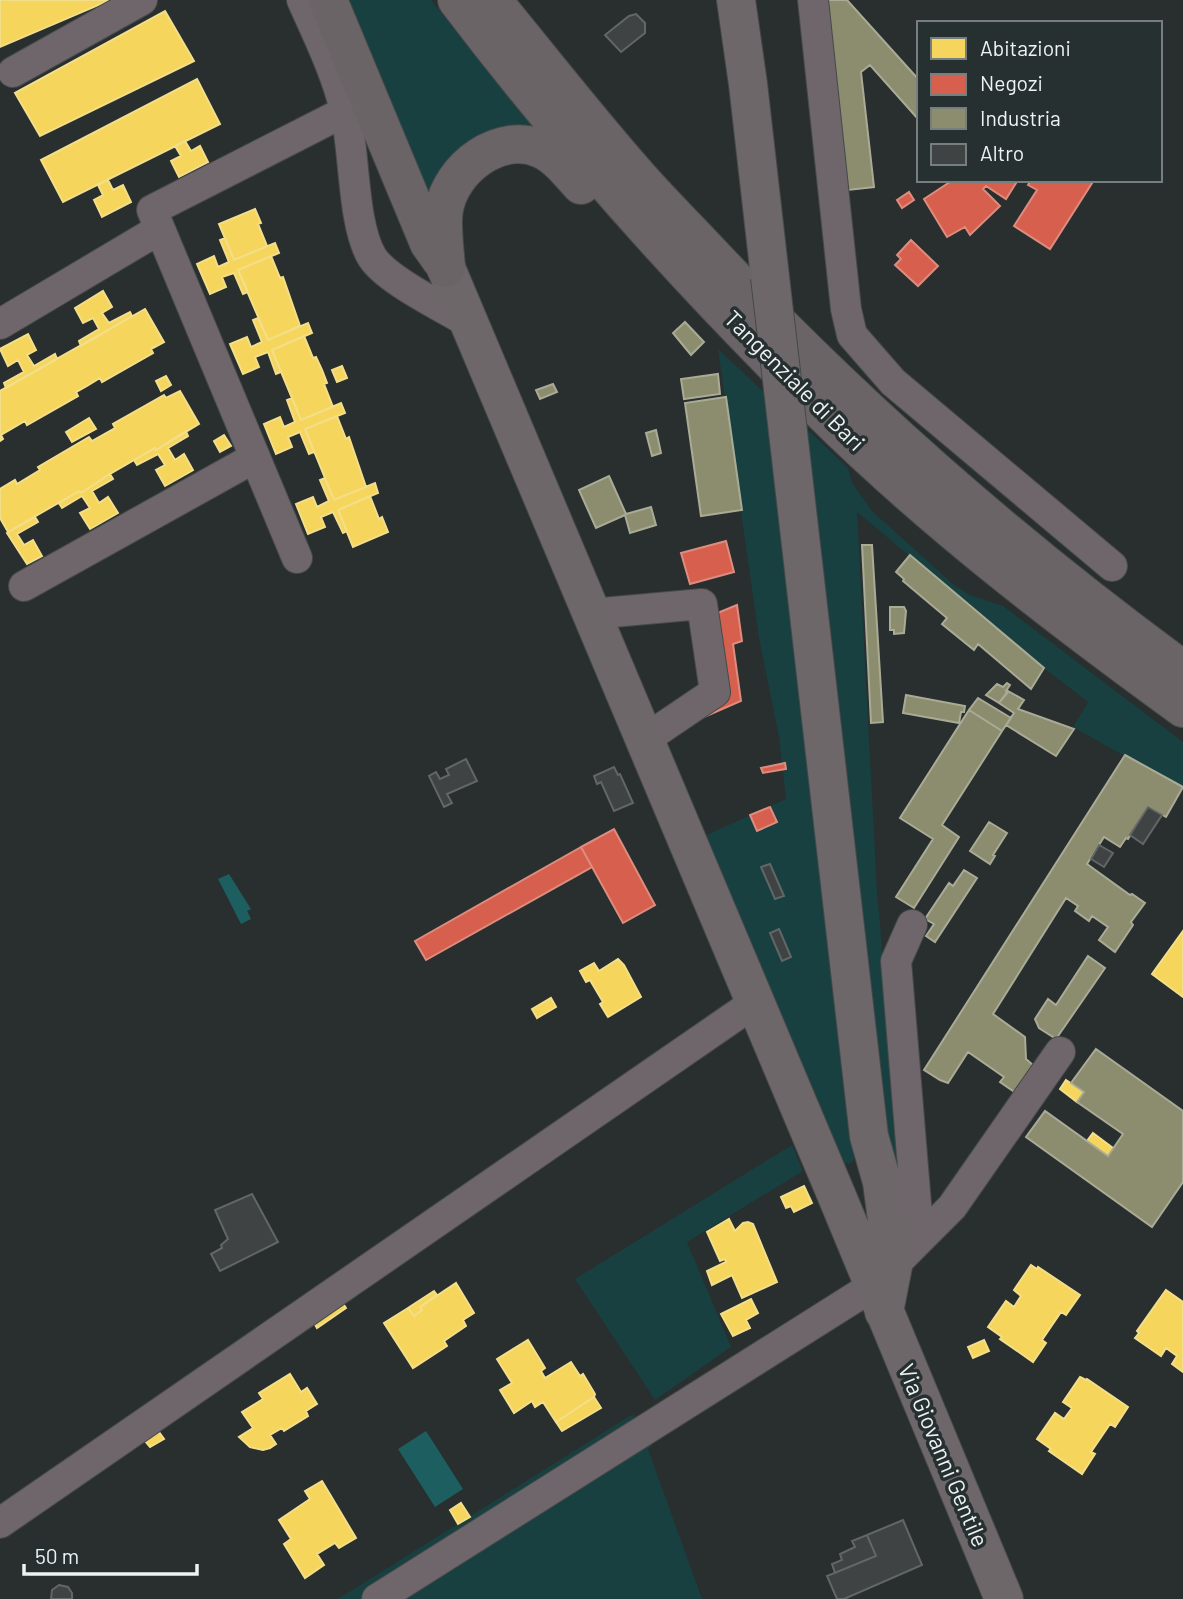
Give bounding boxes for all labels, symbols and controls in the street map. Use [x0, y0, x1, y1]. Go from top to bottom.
legend [917, 21, 1162, 182]
text: Abitazioni [980, 35, 1071, 60]
text: Negozi [980, 70, 1043, 95]
text: Industria [980, 105, 1061, 130]
text: Altro [980, 140, 1024, 165]
street label: Tangenziale di Bari [719, 304, 871, 456]
street label: Via Giovanni Gentile [893, 1359, 995, 1551]
scale bar [24, 1532, 198, 1576]
text: 50 m [35, 1543, 79, 1568]

